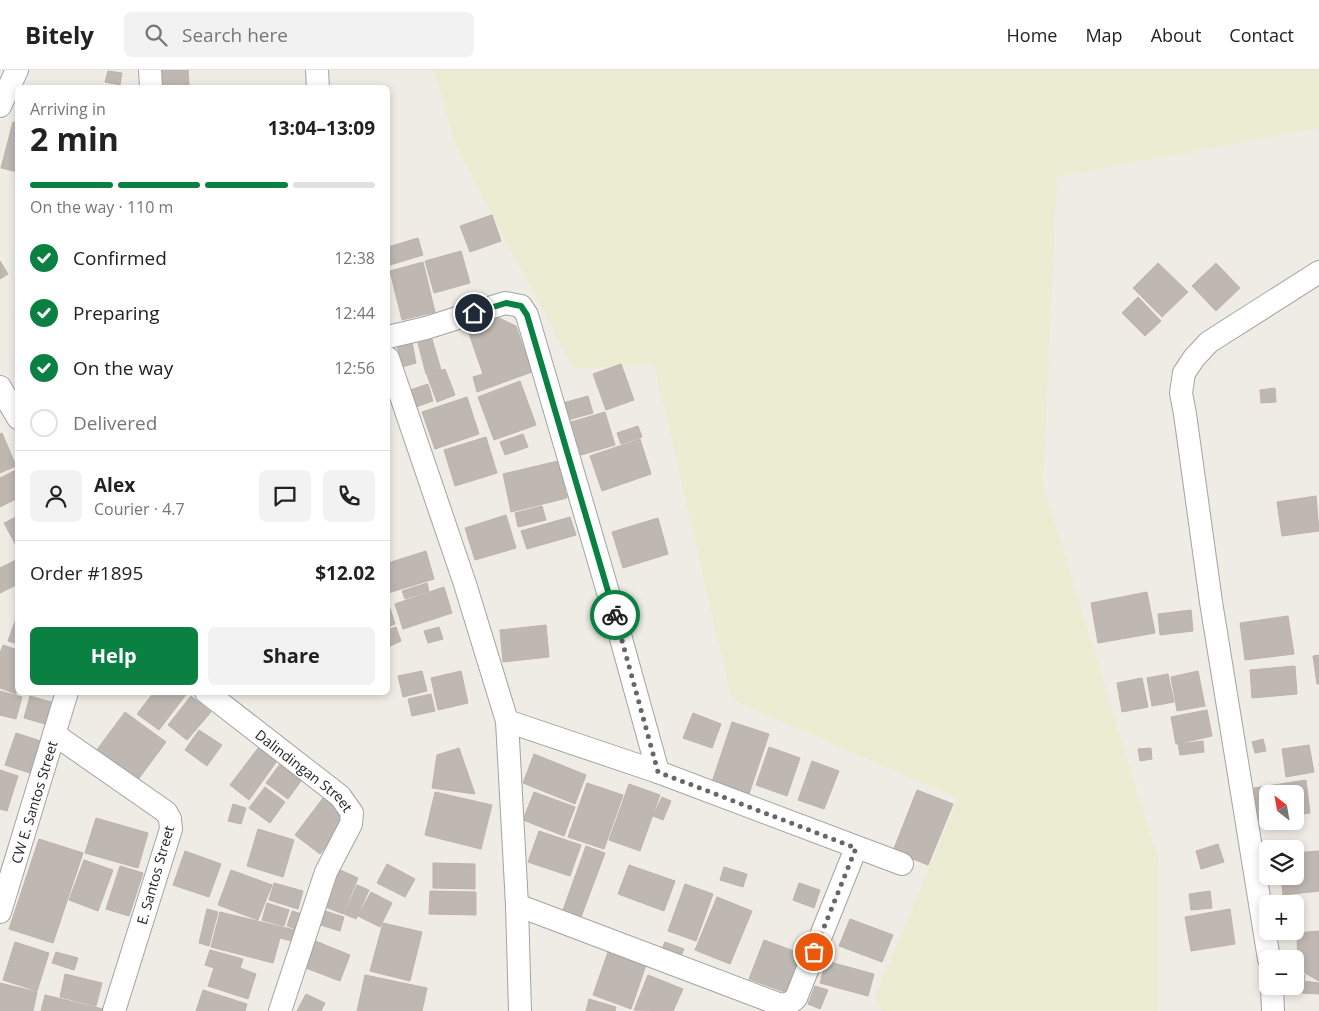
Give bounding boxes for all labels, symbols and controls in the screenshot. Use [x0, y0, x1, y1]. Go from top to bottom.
search box [124, 12, 474, 57]
text: Bitely [25, 18, 94, 51]
icon: search [142, 21, 170, 49]
text: Search here [182, 22, 288, 48]
text: Home [1007, 23, 1057, 47]
text: Map [1085, 23, 1123, 47]
text: About [1151, 23, 1201, 47]
text: Contact [1229, 23, 1294, 47]
text: Arriving in [30, 98, 106, 120]
text: 13:04–13:09 [268, 115, 375, 141]
text: 2 min [30, 117, 119, 160]
text: On the way · 110 m [30, 196, 173, 218]
icon: check [30, 244, 58, 272]
text: Confirmed [73, 245, 167, 271]
text: 12:38 [334, 247, 375, 269]
pin [453, 292, 495, 334]
icon: check [30, 299, 58, 327]
icon: home [460, 299, 488, 327]
text: Preparing [73, 300, 160, 326]
text: 12:44 [334, 302, 375, 324]
icon: check [30, 354, 58, 382]
text: On the way [73, 355, 173, 381]
text: 12:56 [334, 357, 375, 379]
text: Delivered [73, 410, 157, 436]
button: person [30, 470, 82, 522]
button: chat [259, 470, 311, 522]
button: phone [323, 470, 375, 522]
text: Alex [94, 472, 135, 498]
text: Courier · 4.7 [94, 498, 185, 520]
text: Order #1895 [30, 560, 143, 586]
text: $12.02 [315, 560, 375, 586]
courier [590, 590, 640, 640]
icon: bike [601, 601, 629, 629]
button: Help [30, 627, 198, 685]
button: Share [208, 627, 375, 685]
street label: Dalindingan Street [252, 725, 358, 815]
street label: CW E. Santos Street [6, 738, 61, 866]
north arrow [1259, 785, 1304, 830]
map controls [1259, 785, 1304, 995]
street label: E. Santos Street [132, 823, 178, 927]
button: layers [1259, 840, 1304, 885]
button: + [1259, 895, 1304, 940]
pin [793, 931, 835, 973]
icon: bag [800, 938, 828, 966]
button: − [1259, 950, 1304, 995]

